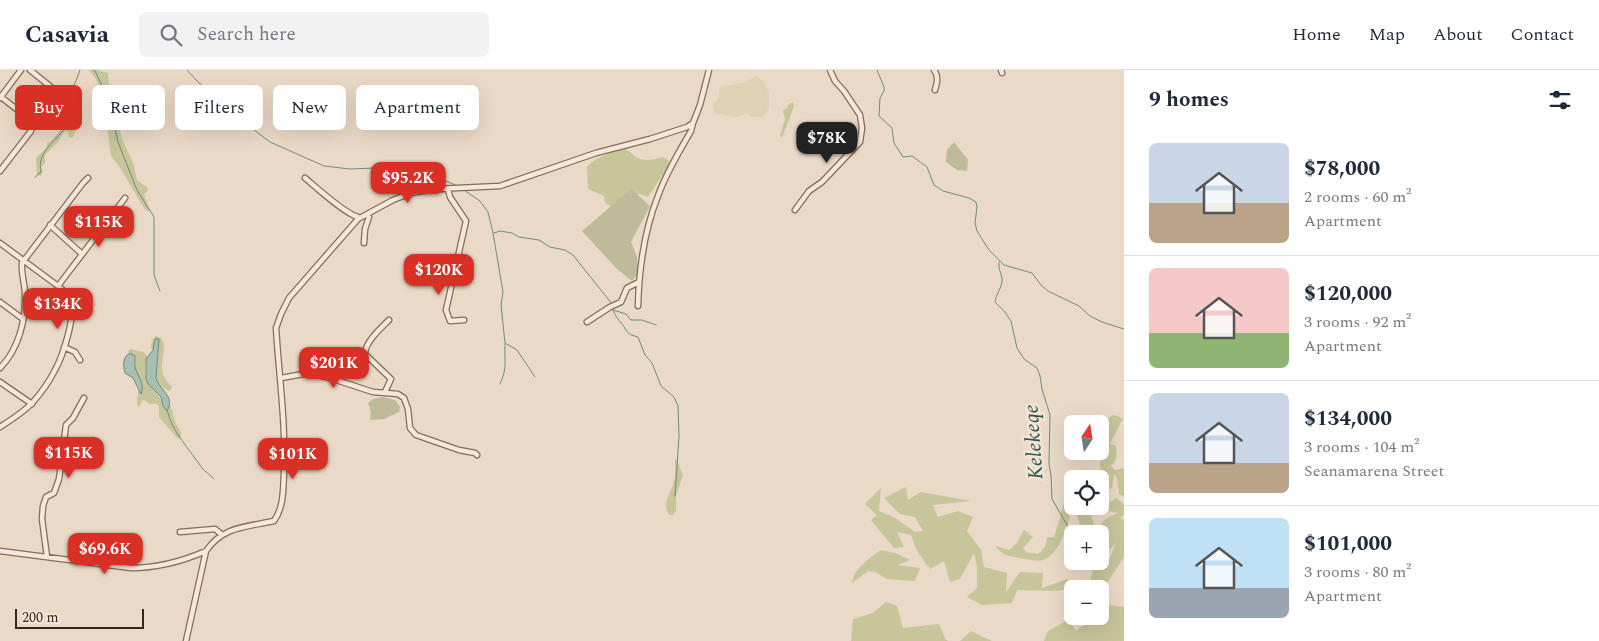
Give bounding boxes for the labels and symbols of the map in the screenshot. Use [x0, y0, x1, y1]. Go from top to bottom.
pin: $78K [797, 122, 857, 164]
pin: $95.2K [367, 162, 449, 204]
pin: $115K [64, 206, 134, 248]
pin: $120K [404, 254, 474, 296]
pin: $134K [23, 288, 93, 330]
pin: $201K [299, 346, 369, 389]
water label: Kelekeqe [1015, 403, 1053, 481]
north arrow [1064, 415, 1109, 460]
pin: $115K [34, 436, 104, 479]
pin: $101K [258, 438, 328, 480]
pin: $69.6K [64, 532, 146, 575]
scale bar [15, 606, 144, 629]

